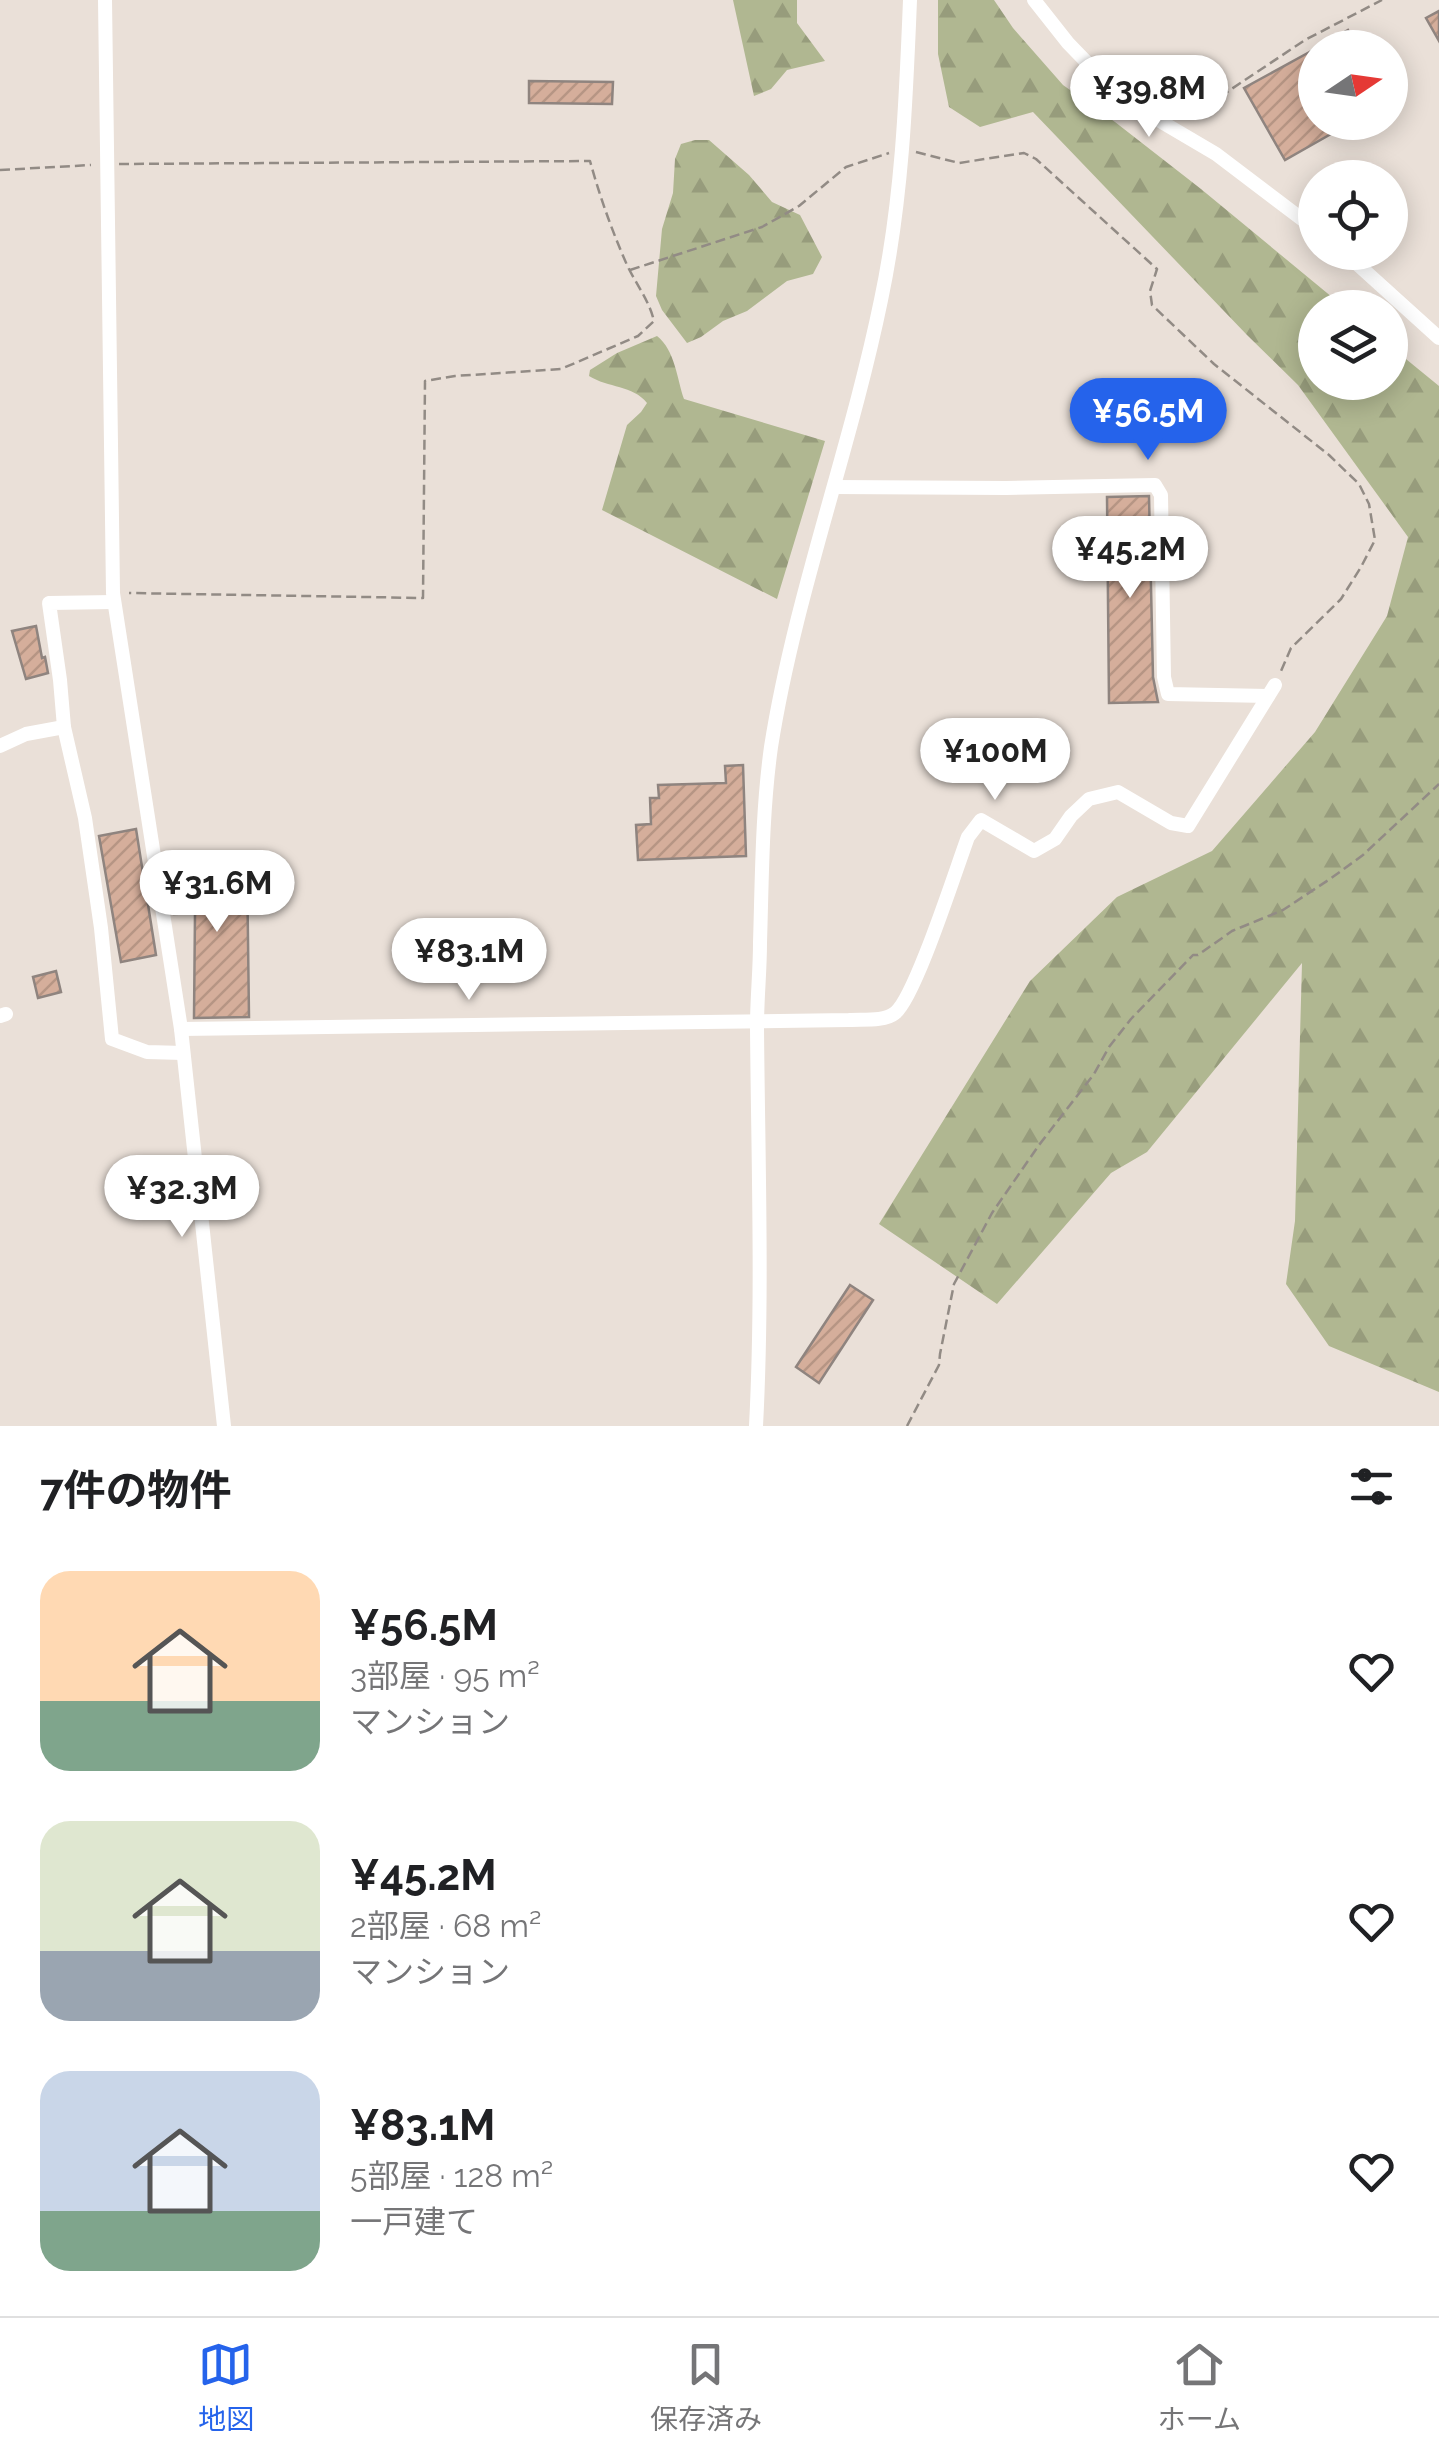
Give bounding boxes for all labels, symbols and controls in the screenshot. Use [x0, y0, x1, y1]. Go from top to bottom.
north arrow [1298, 30, 1408, 140]
map controls [1298, 30, 1408, 400]
pin: ¥39.8M [1068, 55, 1230, 140]
text: ¥39.8M [1092, 69, 1206, 106]
button: locate [1298, 160, 1408, 270]
button: layers [1298, 290, 1408, 400]
pin: ¥56.5M [1067, 378, 1229, 463]
text: ¥56.5M [1092, 392, 1204, 429]
pin: ¥45.2M [1049, 516, 1211, 601]
text: ¥45.2M [1074, 530, 1186, 567]
pin: ¥100M [925, 718, 1065, 803]
text: ¥100M [942, 732, 1048, 769]
pin: ¥31.6M [136, 850, 298, 935]
text: ¥31.6M [162, 864, 272, 901]
pin: ¥83.1M [388, 918, 550, 1003]
text: ¥83.1M [414, 932, 524, 969]
pin: ¥32.3M [101, 1155, 263, 1240]
text: ¥32.3M [126, 1169, 238, 1206]
icon: filters [1344, 1459, 1399, 1514]
text: 7件の物件 [40, 1466, 232, 1515]
text: ¥56.5M [350, 1601, 498, 1650]
icon: home [120, 1611, 240, 1731]
icon: heart [1344, 1644, 1399, 1699]
text: 3部屋 · 95 m² [350, 1657, 540, 1694]
text: マンション [350, 1703, 510, 1740]
text: ¥45.2M [350, 1851, 497, 1900]
icon: home [120, 1861, 240, 1981]
icon: heart [1344, 1894, 1399, 1949]
text: 2部屋 · 68 m² [350, 1907, 541, 1944]
text: マンション [350, 1953, 510, 1990]
text: ¥83.1M [350, 2101, 495, 2150]
icon: home [120, 2111, 240, 2231]
icon: heart [1344, 2144, 1399, 2199]
text: 5部屋 · 128 m² [350, 2157, 553, 2194]
text: 一戸建て [350, 2203, 478, 2240]
tab: 地図 [198, 2337, 254, 2437]
tab: 保存済み [650, 2337, 762, 2437]
tab: ホーム [1158, 2337, 1241, 2437]

